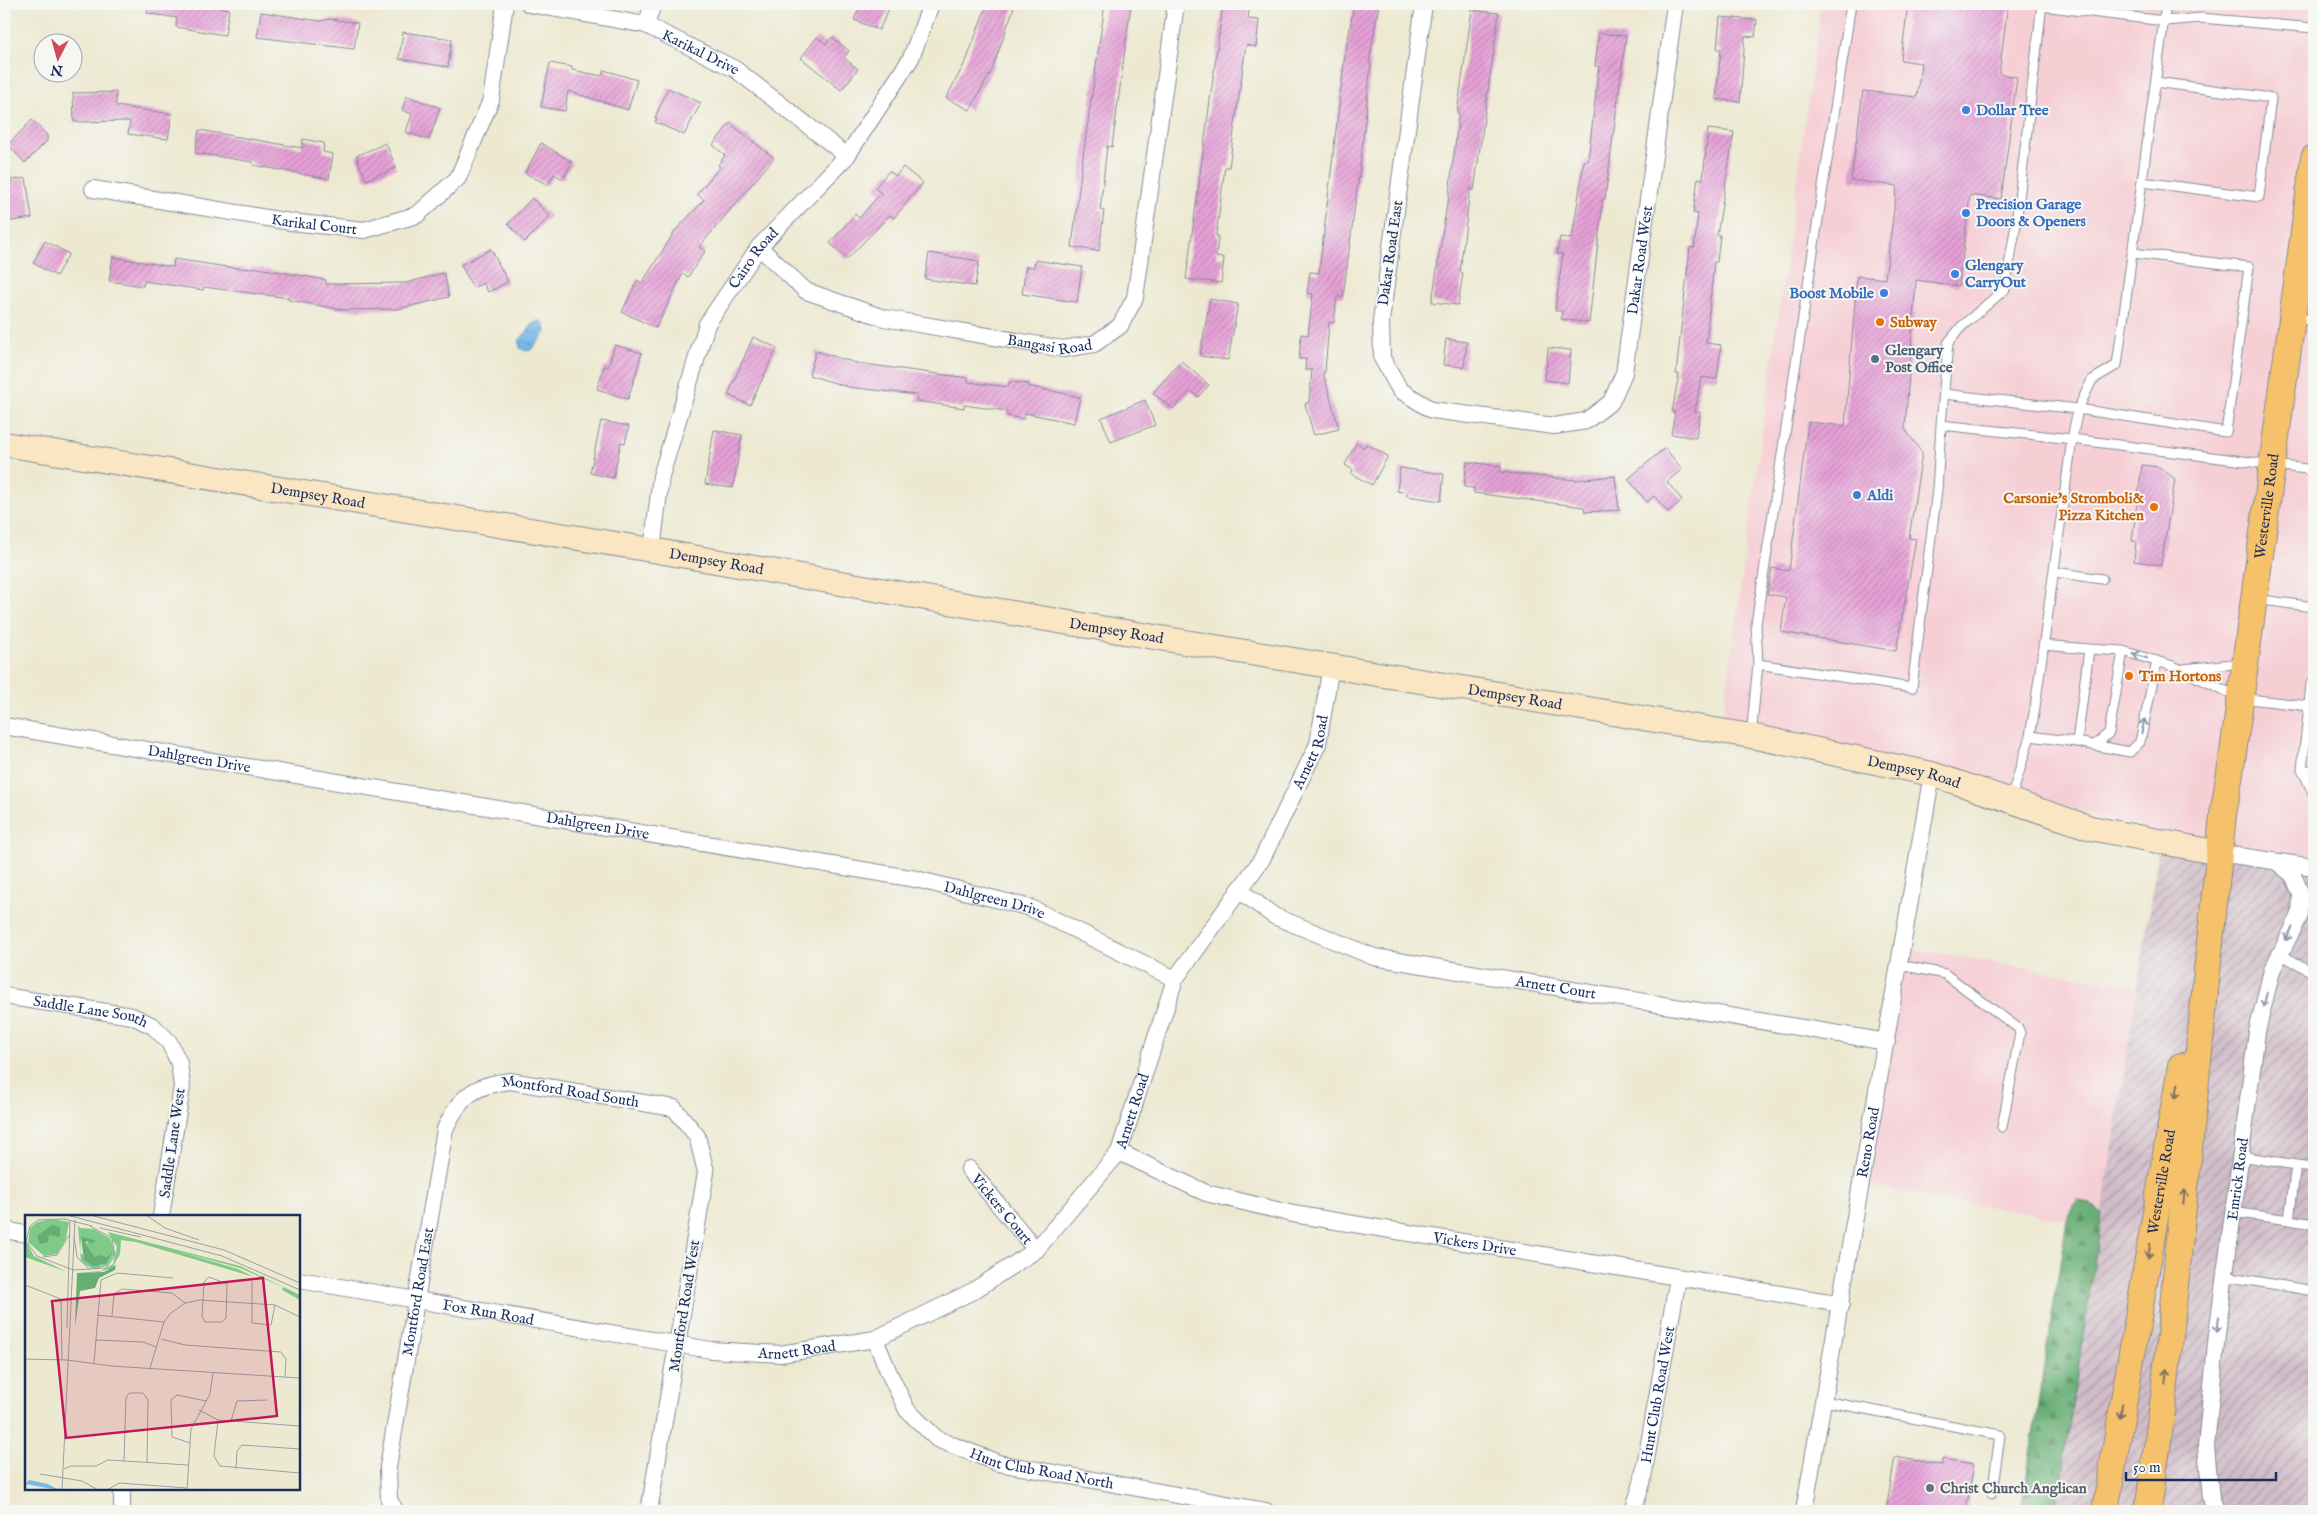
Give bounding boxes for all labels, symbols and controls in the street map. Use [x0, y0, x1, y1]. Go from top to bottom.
street label: Karikal Drive [659, 25, 744, 79]
north arrow [32, 32, 82, 82]
text: N [50, 60, 65, 80]
place label: Dollar Tree [1976, 101, 2049, 120]
marker: Dollar Tree [1960, 104, 1972, 116]
place label: Precision Garage Doors & Openers [1976, 195, 2087, 231]
street label: Dakar Road East [1374, 199, 1407, 307]
street label: Dakar Road West [1623, 204, 1657, 316]
marker: Precision Garage Doors & Openers [1960, 207, 1972, 219]
street label: Karikal Court [270, 210, 358, 239]
street label: Cairo Road [725, 223, 783, 293]
place label: Glengary CarryOut [1965, 256, 2027, 292]
marker: Glengary CarryOut [1949, 268, 1961, 280]
place label: Boost Mobile [1789, 284, 1874, 303]
marker: Boost Mobile [1878, 287, 1890, 299]
place label: Subway [1890, 313, 1937, 332]
marker: Subway [1874, 316, 1886, 328]
street label: Bangasi Road [1006, 331, 1094, 360]
place label: Glengary Post Office [1885, 341, 1953, 377]
marker: Glengary Post Office [1869, 353, 1881, 365]
street label: Westerville Road [2250, 451, 2284, 560]
street label: Dempsey Road [269, 479, 367, 513]
place label: Aldi [1866, 486, 1893, 505]
marker: Aldi [1851, 489, 1863, 501]
place label: Carsonie's Stromboli& Pizza Kitchen [2003, 489, 2145, 525]
marker: Carsonie's Stromboli& Pizza Kitchen [2148, 501, 2160, 513]
street label: Dempsey Road [668, 544, 766, 580]
street label: Dempsey Road [1068, 614, 1166, 649]
one-way arrow [2133, 650, 2149, 660]
place label: Tim Hortons [2138, 667, 2222, 686]
marker: Tim Hortons [2123, 670, 2135, 682]
street label: Dempsey Road [1466, 680, 1565, 715]
street label: Arnett Road [1288, 713, 1333, 793]
one-way arrow [2139, 718, 2149, 734]
street label: Dahlgreen Drive [146, 741, 252, 777]
street label: Dempsey Road [1865, 752, 1964, 793]
street label: Dahlgreen Drive [545, 808, 651, 844]
street label: Dahlgreen Drive [942, 877, 1048, 924]
one-way arrow [2284, 926, 2294, 941]
street label: Arnett Court [1513, 971, 1597, 1004]
one-way arrow [2260, 991, 2269, 1007]
street label: Saddle Lane South [32, 992, 151, 1032]
street label: Arnett Road [1111, 1070, 1154, 1152]
street label: Montford Road South [500, 1071, 640, 1112]
one-way arrow [2172, 1083, 2182, 1099]
street label: Saddle Lane West [155, 1087, 190, 1199]
street label: Reno Road [1853, 1105, 1884, 1179]
street label: Westerville Road [2143, 1127, 2180, 1236]
street label: Emrick Road [2223, 1136, 2253, 1222]
street label: Vickers Court [966, 1169, 1037, 1249]
one-way arrow [2179, 1189, 2189, 1205]
inset map [25, 1215, 300, 1490]
street label: Montford Road East [398, 1226, 438, 1357]
street label: Vickers Drive [1431, 1228, 1518, 1261]
street label: Montford Road West [665, 1239, 704, 1373]
one-way arrow [2144, 1243, 2154, 1259]
street label: Fox Run Road [441, 1296, 536, 1330]
one-way arrow [2213, 1316, 2223, 1332]
street label: Hunt Club Road West [1637, 1325, 1679, 1465]
street label: Arnett Road [756, 1336, 838, 1364]
one-way arrow [2161, 1368, 2171, 1384]
one-way arrow [2116, 1403, 2126, 1419]
street label: Hunt Club Road North [967, 1444, 1115, 1494]
scale bar [2126, 1450, 2276, 1482]
text: 50 m [2133, 1458, 2161, 1477]
place label: Christ Church Anglican [1940, 1479, 2087, 1498]
marker: Christ Church Anglican [1924, 1482, 1936, 1494]

